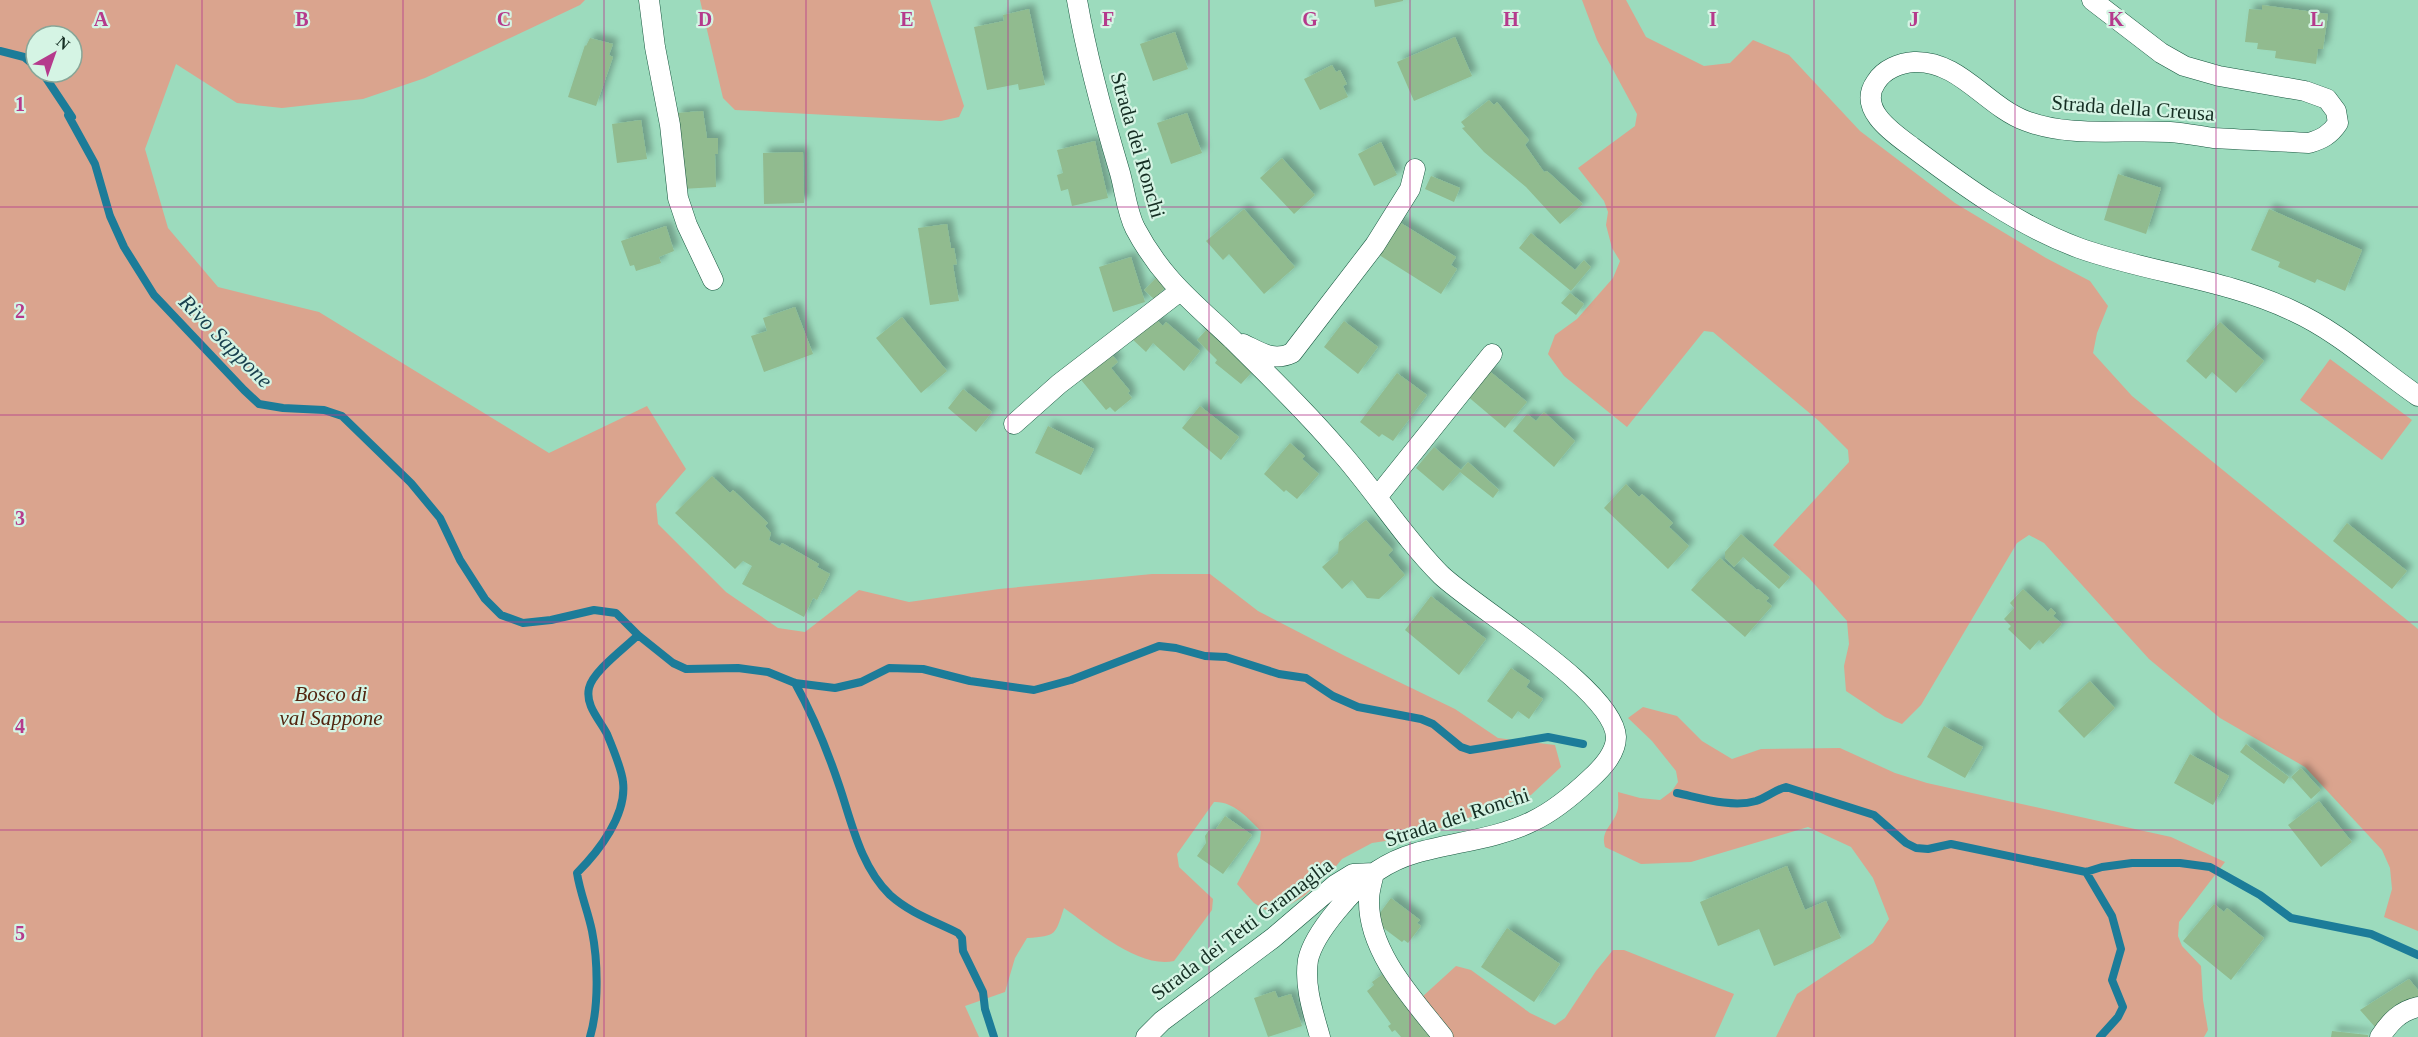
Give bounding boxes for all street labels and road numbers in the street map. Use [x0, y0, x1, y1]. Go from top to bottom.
street label: Strada dei Ronchi [1106, 69, 1170, 221]
street label: Strada della Creusa [2051, 90, 2216, 126]
street label: Strada dei Ronchi [1382, 782, 1532, 852]
street label: Strada dei Tetti Gramaglia [1146, 852, 1338, 1005]

